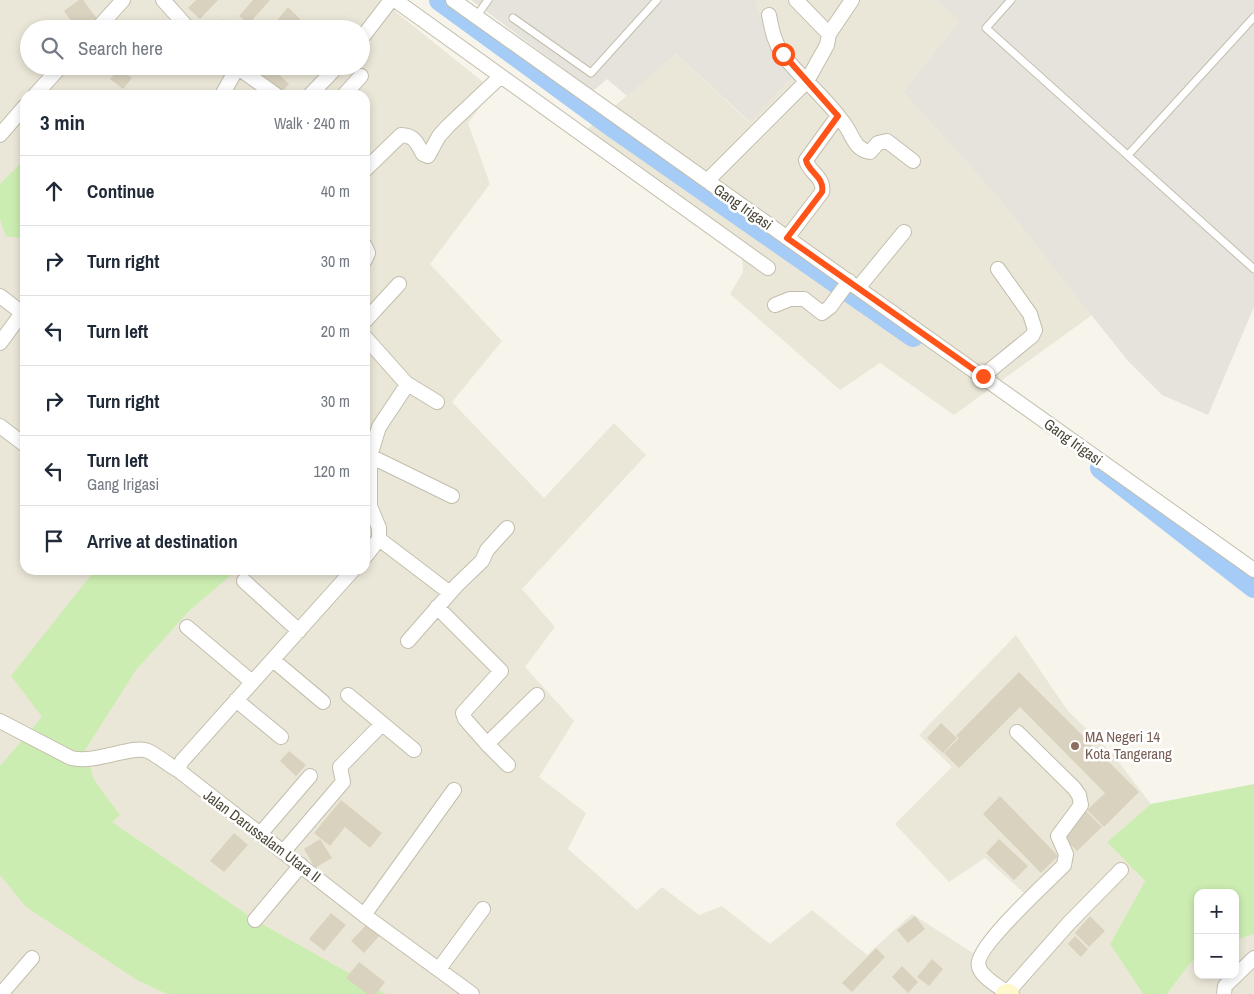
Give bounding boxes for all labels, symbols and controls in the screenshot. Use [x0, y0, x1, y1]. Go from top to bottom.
search box [20, 20, 370, 75]
icon: search [38, 34, 66, 62]
text: Search here [78, 35, 163, 61]
route start [772, 43, 795, 66]
text: 3 min [40, 108, 85, 137]
text: Walk · 240 m [274, 112, 350, 134]
icon: ahead [40, 177, 68, 205]
text: Continue [87, 178, 155, 204]
street label: Gang Irigasi [710, 179, 777, 235]
text: 40 m [321, 180, 350, 202]
icon: right [40, 247, 68, 275]
text: Turn right [87, 248, 159, 274]
text: 30 m [321, 250, 350, 272]
icon: left [40, 317, 68, 345]
text: Turn left [87, 318, 148, 344]
text: 20 m [321, 320, 350, 342]
route end [972, 365, 995, 388]
icon: right [40, 387, 68, 415]
text: Turn right [87, 388, 159, 414]
text: 30 m [321, 390, 350, 412]
street label: Gang Irigasi [1040, 413, 1107, 470]
text: Turn left [87, 447, 148, 473]
icon: left [40, 457, 68, 485]
text: 120 m [314, 460, 350, 482]
text: Gang Irigasi [87, 473, 159, 495]
icon: arrive [40, 527, 68, 555]
text: Arrive at destination [87, 528, 238, 554]
place label: MA Negeri 14 Kota Tangerang [1085, 726, 1172, 764]
marker: MA Negeri 14 Kota Tangerang [1069, 740, 1081, 752]
street label: Jalan Darussalam Utara II [199, 784, 325, 887]
map controls [1194, 889, 1239, 979]
button: + [1194, 889, 1239, 934]
button: − [1194, 934, 1239, 979]

